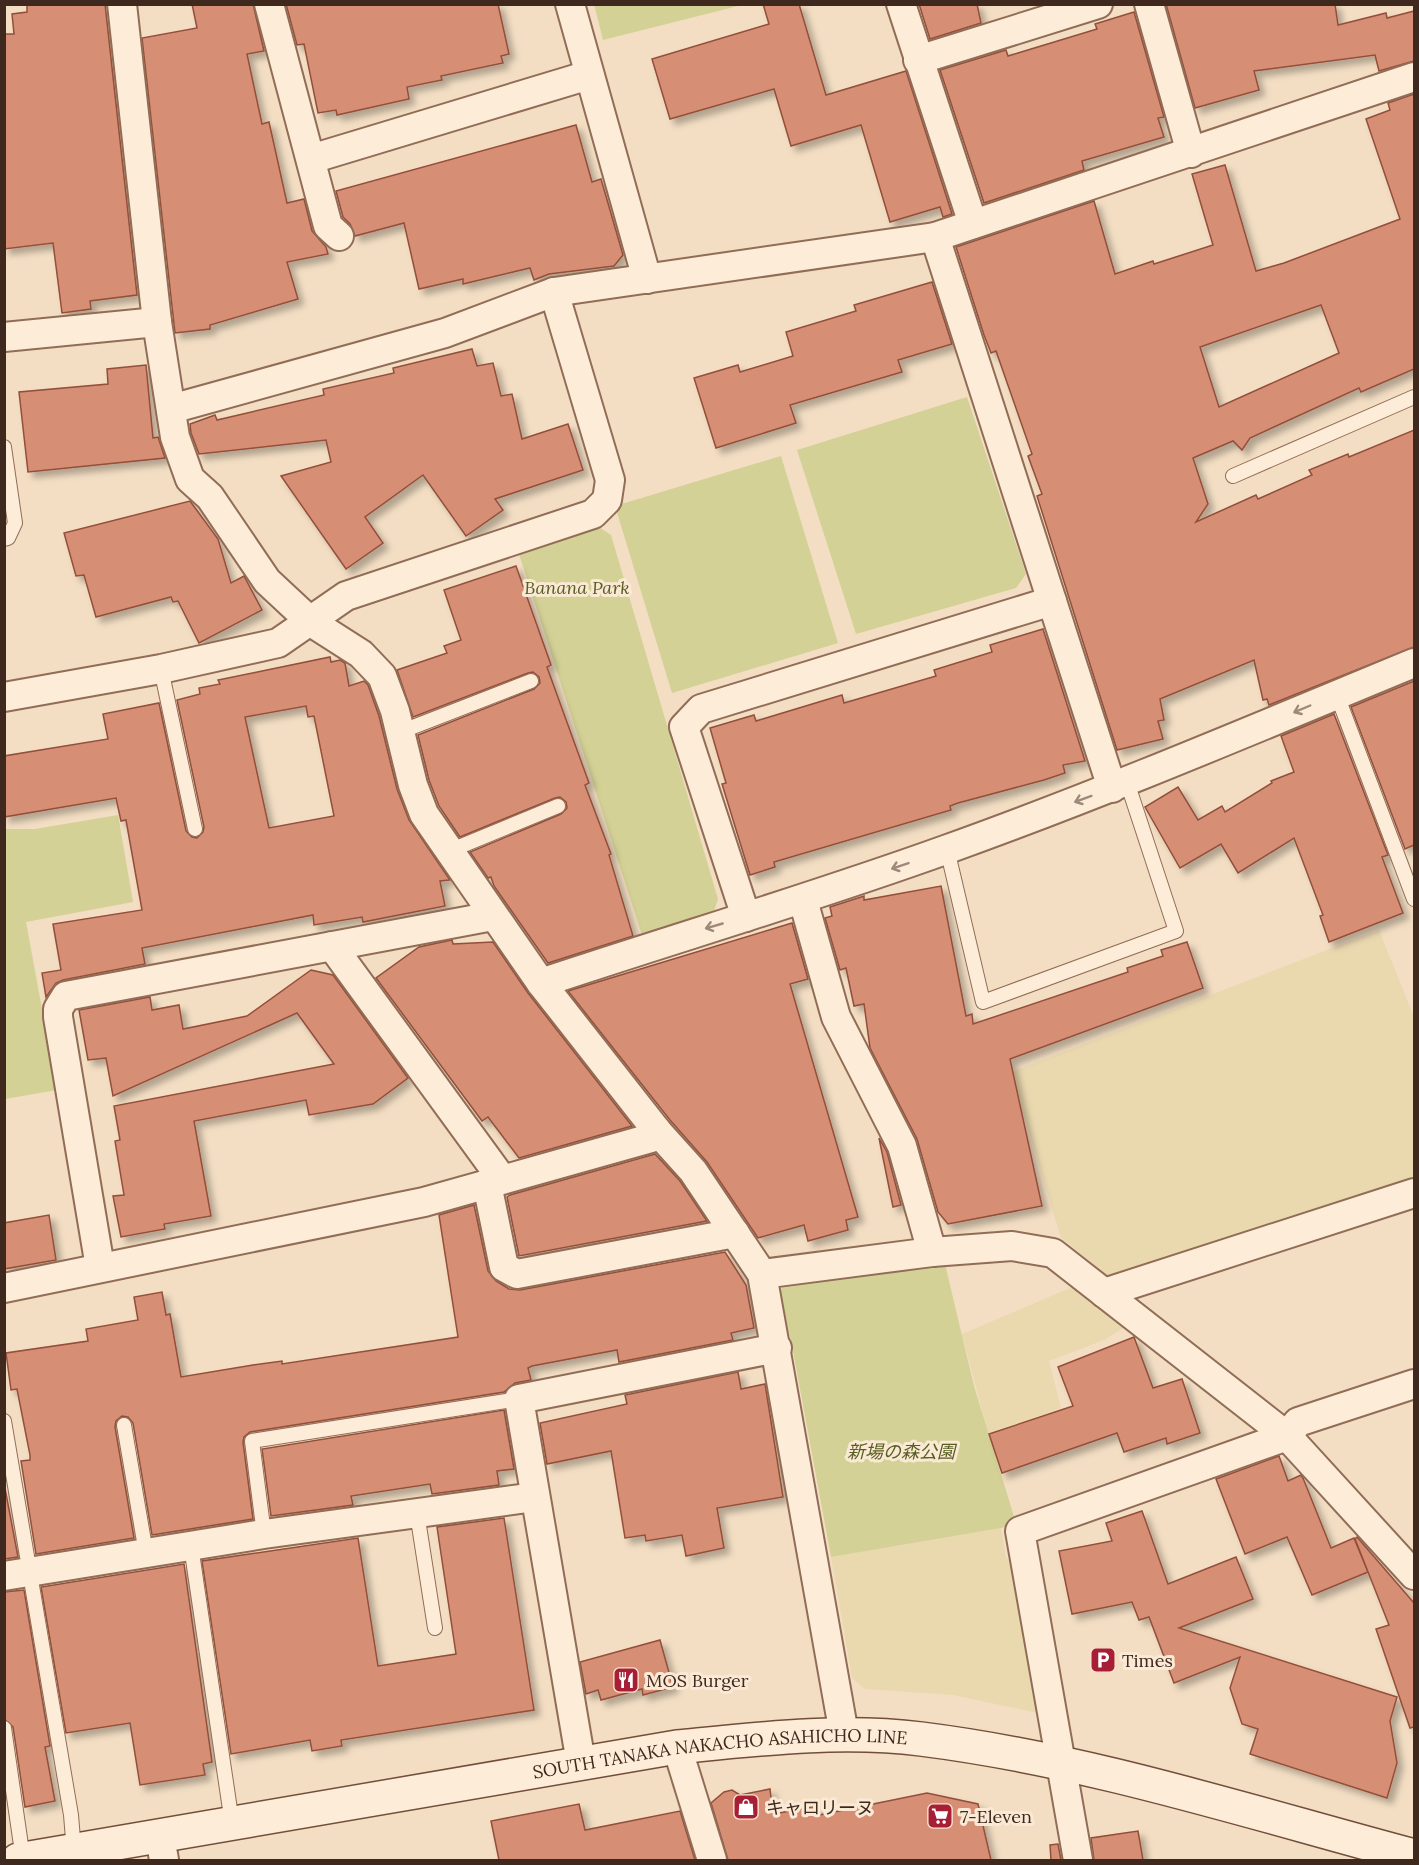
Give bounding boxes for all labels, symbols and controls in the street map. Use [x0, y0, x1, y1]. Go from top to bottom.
park label: Banana Park [524, 576, 630, 599]
one-way arrow [1293, 704, 1312, 715]
one-way arrow [1074, 794, 1093, 805]
one-way arrow [891, 862, 910, 873]
one-way arrow [705, 921, 724, 932]
park label: 新場の森公園 [847, 1440, 958, 1463]
parking icon: Times [1088, 1645, 1118, 1675]
place label: Times [1122, 1649, 1173, 1672]
restaurant icon: MOS Burger [611, 1665, 641, 1695]
place label: MOS Burger [646, 1669, 749, 1692]
street label: SOUTH TANAKA NAKACHO ASAHICHO LINE [531, 1723, 909, 1783]
shop icon: キャロリーヌ [731, 1792, 761, 1822]
place label: キャロリーヌ [766, 1796, 874, 1819]
supermarket icon: 7-Eleven [925, 1801, 955, 1831]
place label: 7-Eleven [960, 1805, 1032, 1828]

